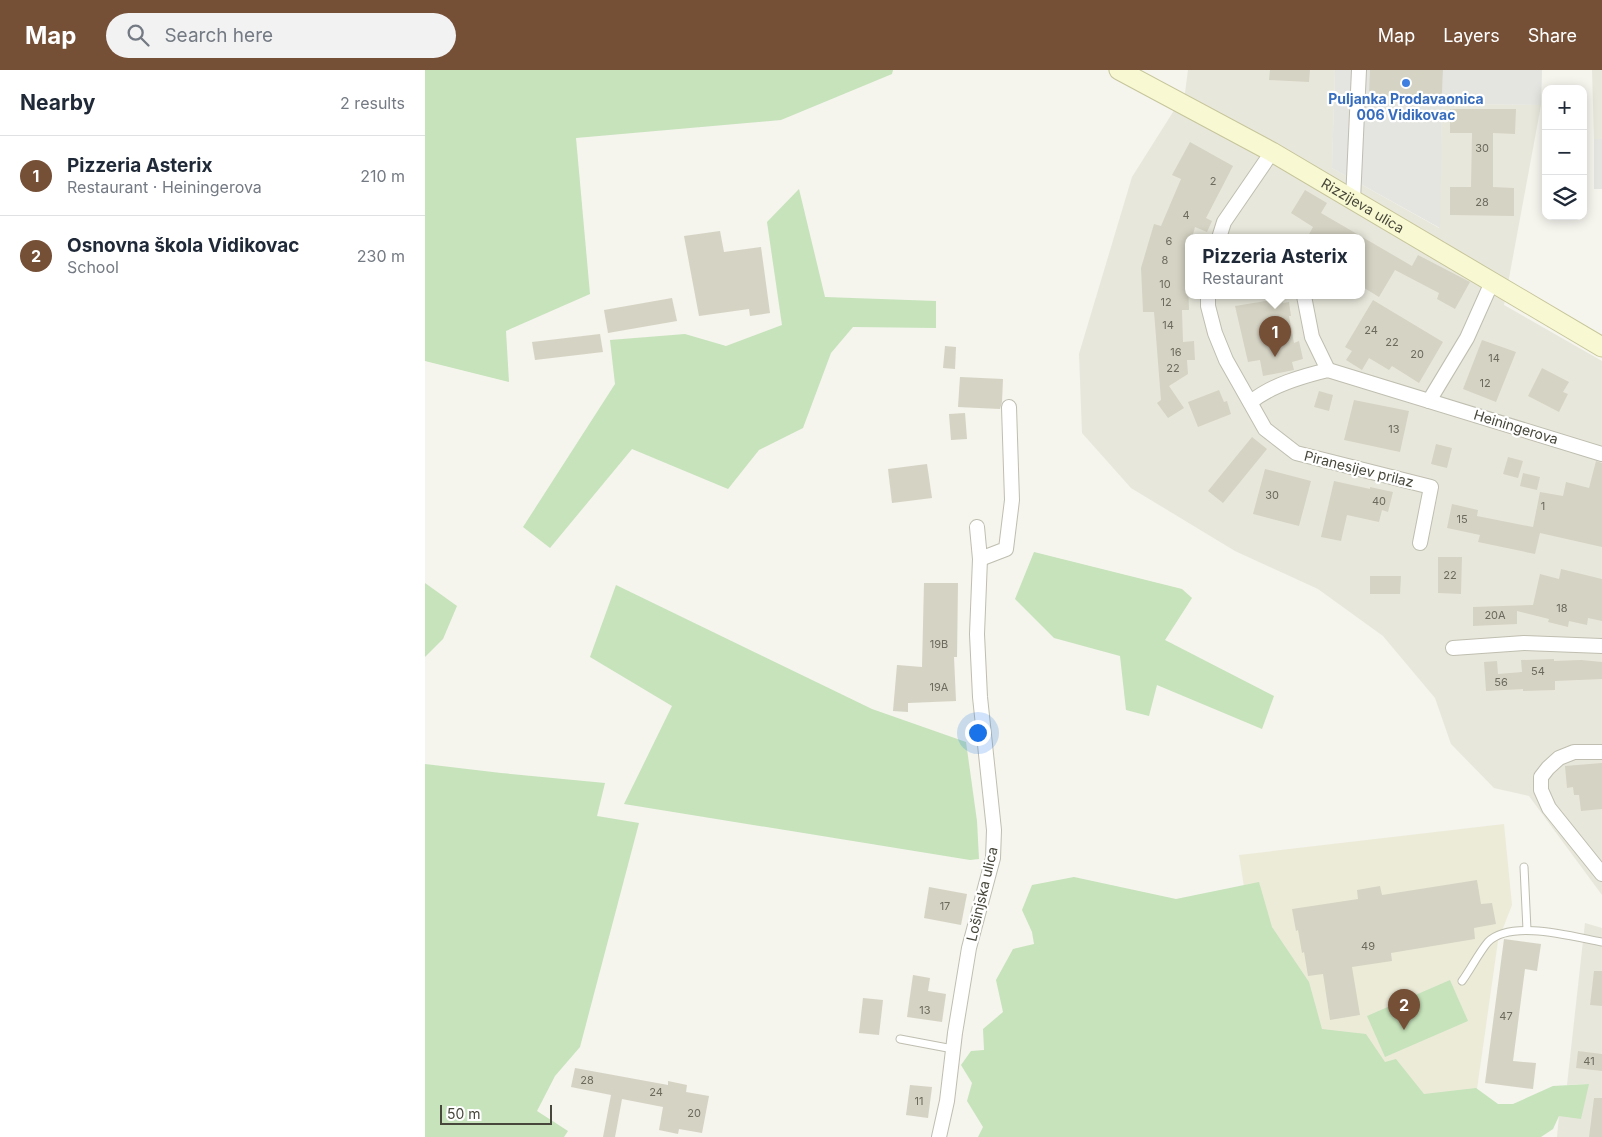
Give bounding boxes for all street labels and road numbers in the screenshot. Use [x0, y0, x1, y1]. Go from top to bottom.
street label: Rizzijeva ulica [1319, 174, 1407, 236]
street label: Heiningerova [1472, 406, 1560, 447]
street label: Piranesijev prilaz [1303, 447, 1416, 490]
street label: Lošinjska ulica [962, 845, 1001, 943]

